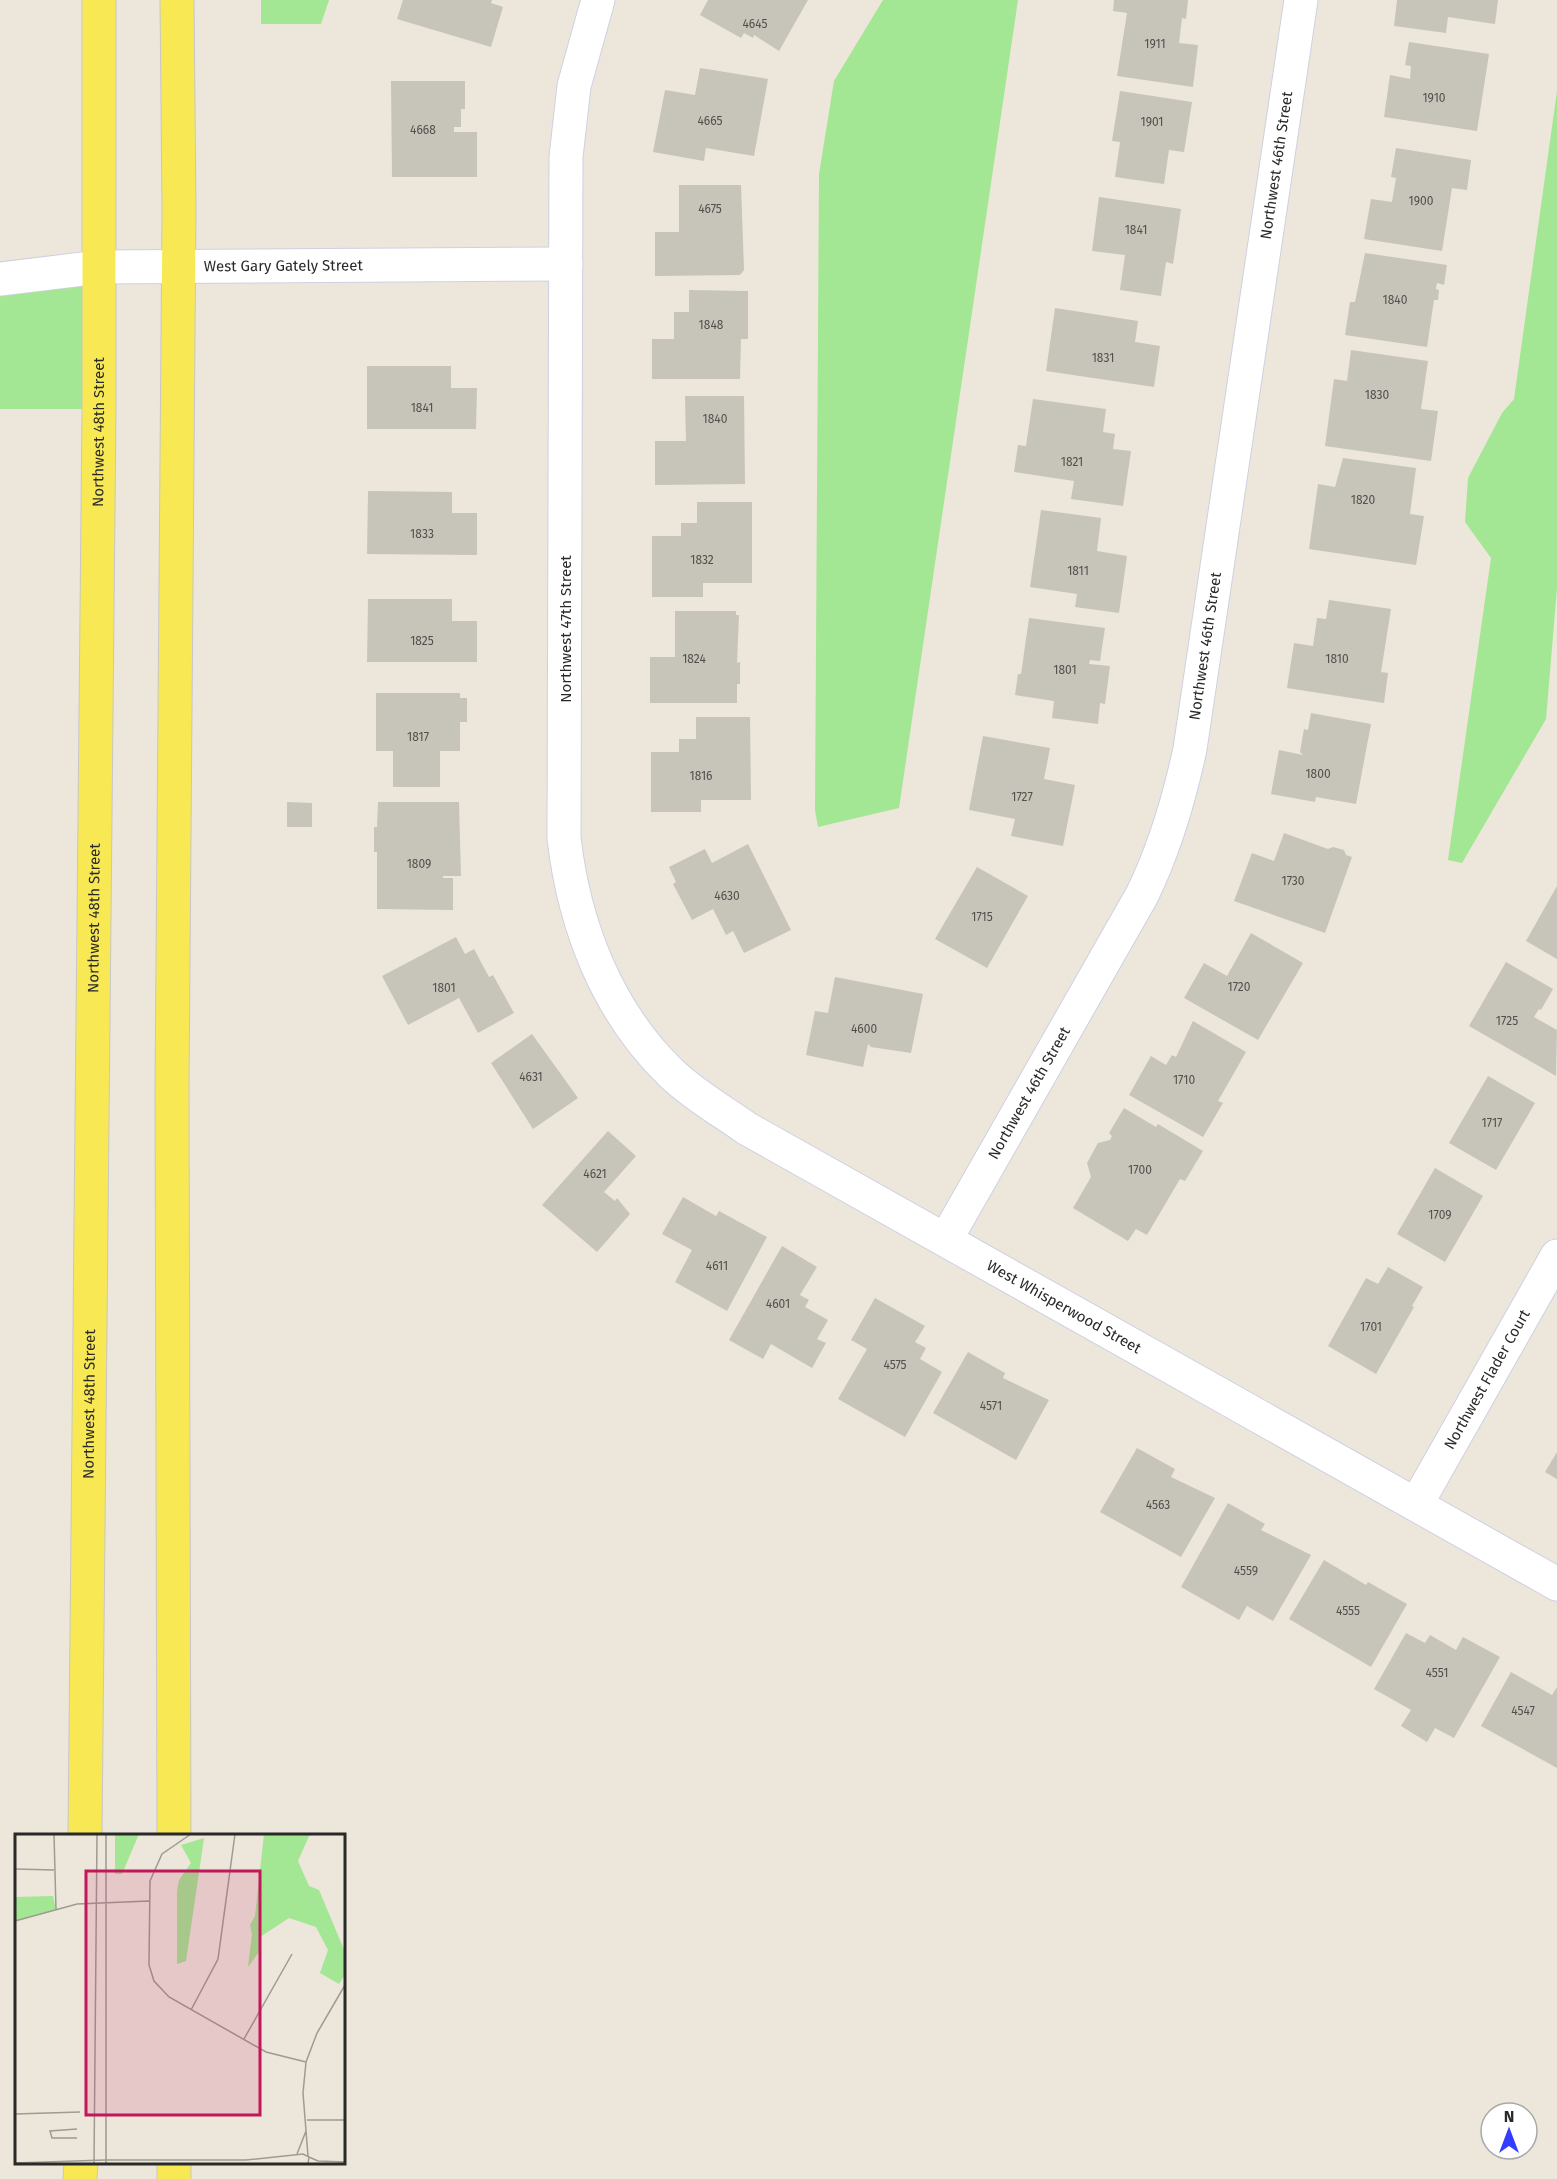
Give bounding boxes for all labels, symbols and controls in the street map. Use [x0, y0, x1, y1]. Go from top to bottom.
house number: 4645 [742, 17, 768, 31]
house number: 1911 [1144, 37, 1166, 51]
street label: Northwest 46th Street [1257, 90, 1296, 241]
house number: 1910 [1422, 91, 1446, 105]
house number: 4665 [697, 114, 723, 128]
house number: 1901 [1140, 115, 1164, 129]
house number: 4668 [410, 123, 436, 137]
house number: 1900 [1409, 194, 1434, 208]
house number: 4675 [698, 202, 722, 216]
house number: 1841 [1125, 223, 1147, 237]
street label: West Gary Gately Street [204, 256, 363, 275]
house number: 1840 [1383, 293, 1408, 307]
house number: 1848 [699, 318, 724, 332]
house number: 1831 [1092, 351, 1114, 365]
street label: Northwest 48th Street [89, 357, 108, 507]
house number: 1830 [1365, 388, 1390, 402]
house number: 1841 [411, 401, 433, 415]
house number: 1840 [703, 412, 728, 426]
house number: 1821 [1061, 455, 1083, 469]
house number: 1820 [1351, 493, 1375, 507]
house number: 1833 [410, 527, 434, 541]
house number: 1832 [690, 553, 714, 567]
street label: Northwest 47th Street [557, 555, 575, 703]
house number: 1811 [1067, 564, 1089, 578]
street label: Northwest 46th Street [1185, 570, 1225, 721]
house number: 1825 [410, 634, 434, 648]
house number: 1824 [682, 652, 706, 666]
house number: 1810 [1325, 652, 1349, 666]
house number: 1801 [1053, 663, 1077, 677]
house number: 1817 [407, 730, 429, 744]
house number: 1800 [1305, 767, 1331, 781]
house number: 1816 [689, 769, 713, 783]
house number: 1727 [1011, 790, 1033, 804]
street label: Northwest 48th Street [84, 843, 104, 993]
house number: 1809 [407, 857, 431, 871]
house number: 1730 [1281, 874, 1305, 888]
house number: 4630 [714, 889, 740, 903]
house number: 1715 [971, 910, 993, 924]
house number: 1720 [1228, 980, 1251, 994]
house number: 1801 [432, 981, 456, 995]
house number: 1725 [1496, 1014, 1518, 1028]
house number: 4600 [851, 1022, 877, 1036]
street label: Northwest 46th Street [984, 1023, 1074, 1162]
house number: 4631 [519, 1070, 543, 1084]
house number: 1710 [1173, 1073, 1195, 1087]
house number: 1717 [1482, 1116, 1502, 1130]
house number: 1700 [1128, 1163, 1152, 1177]
house number: 4621 [583, 1167, 607, 1181]
house number: 1709 [1428, 1208, 1452, 1222]
street label: West Whisperwood Street [984, 1256, 1145, 1358]
house number: 4611 [706, 1259, 728, 1273]
house number: 4601 [766, 1297, 790, 1311]
street label: Northwest Flader Court [1440, 1306, 1534, 1453]
house number: 1701 [1360, 1320, 1382, 1334]
street label: Northwest 48th Street [80, 1329, 99, 1479]
house number: 4575 [883, 1358, 907, 1372]
house number: 4571 [980, 1399, 1002, 1413]
house number: 4563 [1146, 1498, 1170, 1512]
house number: 4559 [1234, 1564, 1258, 1578]
house number: 4555 [1336, 1604, 1360, 1618]
house number: 4551 [1426, 1666, 1448, 1680]
house number: 4547 [1511, 1704, 1535, 1718]
inset map [15, 1834, 345, 2164]
north arrow [1479, 2101, 1539, 2161]
text: N [1504, 2107, 1514, 2126]

